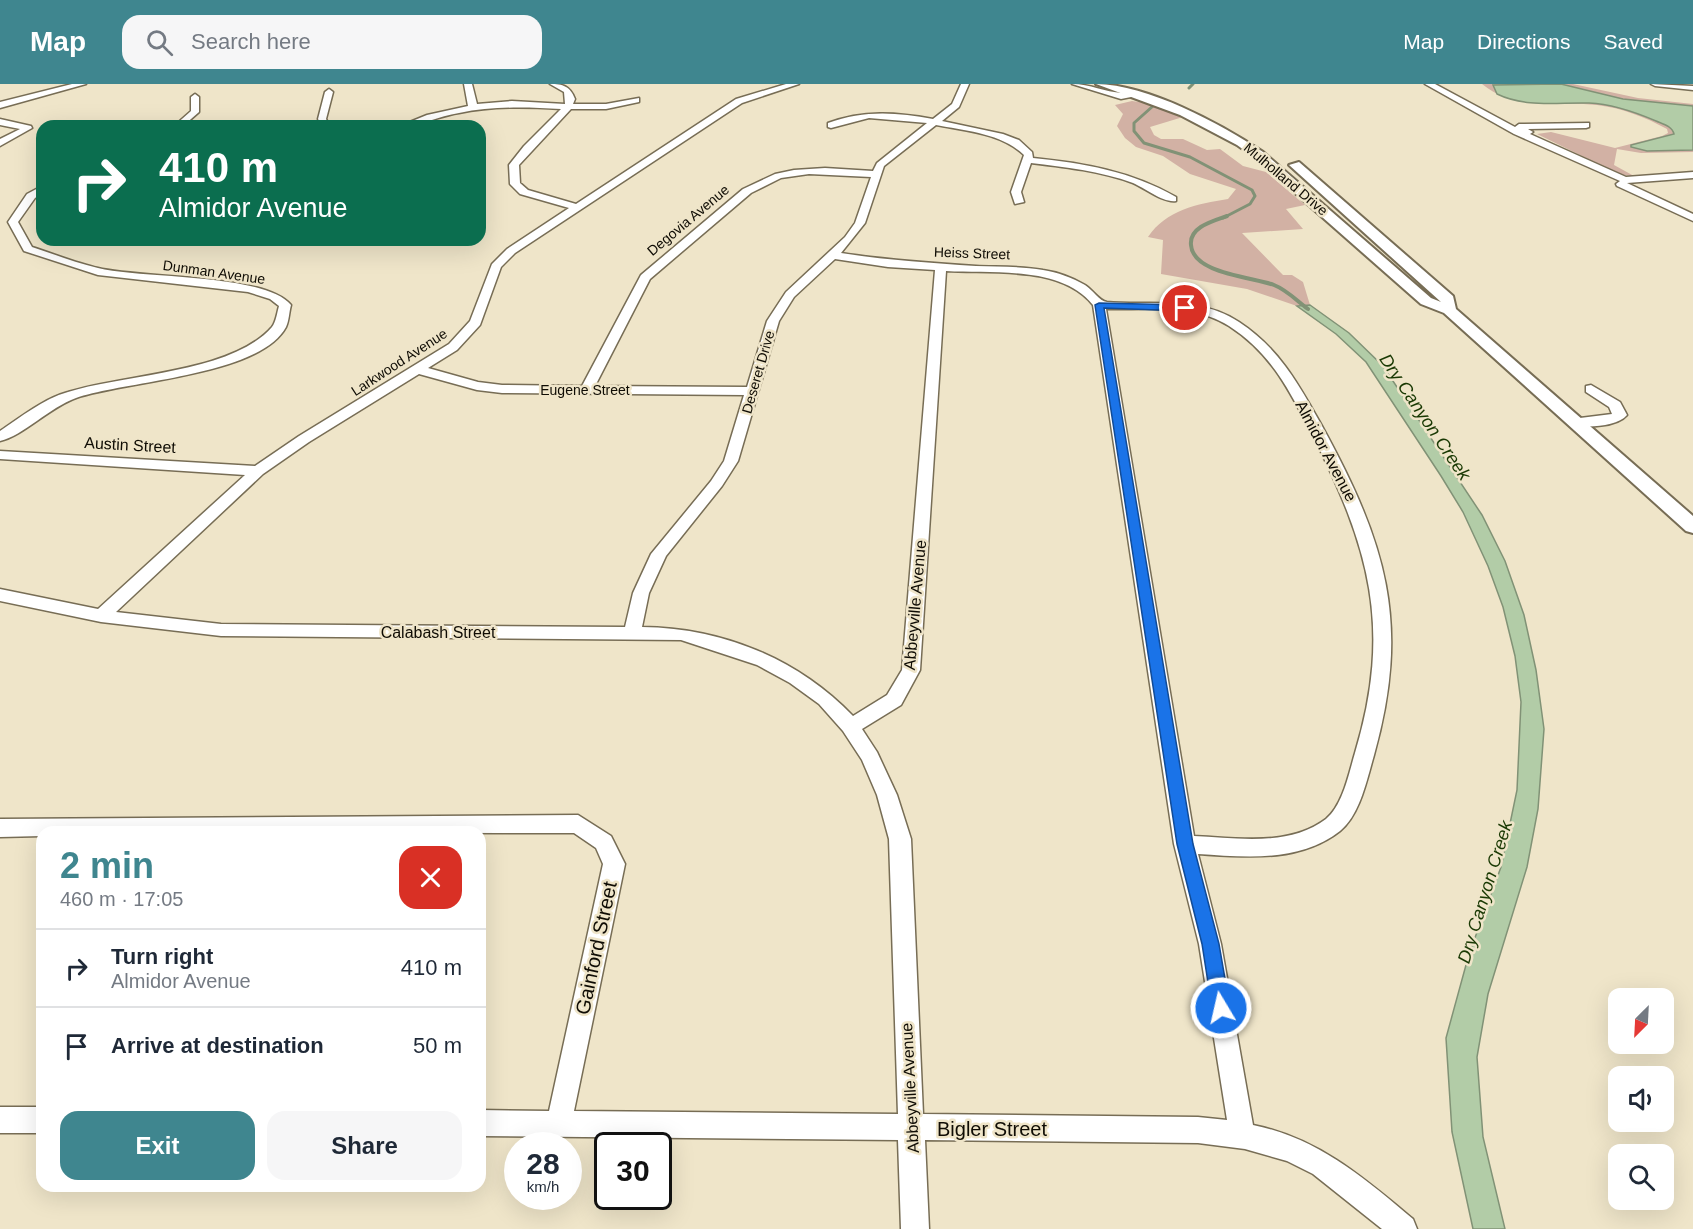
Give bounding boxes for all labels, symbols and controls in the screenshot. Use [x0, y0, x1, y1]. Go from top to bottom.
search box [122, 15, 542, 69]
text: Map [30, 26, 86, 57]
icon: search [143, 26, 176, 59]
text: Search here [191, 29, 311, 54]
text: Map [1403, 30, 1444, 53]
text: Directions [1477, 30, 1570, 53]
text: Saved [1603, 30, 1663, 53]
street label: Mulholland Drive [1241, 139, 1331, 219]
icon: right [60, 144, 138, 222]
text: 410 m [159, 144, 278, 191]
street label: Degovia Avenue [644, 181, 732, 259]
text: Almidor Avenue [159, 193, 348, 223]
street label: Heiss Street [934, 244, 1010, 262]
street label: Dunman Avenue [162, 257, 266, 287]
pin [1159, 282, 1210, 333]
icon: arrive [1168, 291, 1201, 324]
street label: Larkwood Avenue [348, 325, 450, 399]
street label: Deseret Drive [739, 328, 778, 415]
water label: Dry Canyon Creek [1375, 350, 1475, 485]
street label: Eugene Street [540, 382, 630, 398]
street label: Almidor Avenue [1292, 398, 1360, 504]
street label: Austin Street [84, 434, 177, 456]
street label: Abbeyville Avenue [901, 539, 929, 671]
street label: Calabash Street [381, 624, 496, 641]
water label: Dry Canyon Creek [1454, 817, 1516, 966]
text: 2 min [60, 845, 154, 886]
button: close [399, 846, 462, 909]
street label: Gainford Street [571, 879, 621, 1017]
text: 460 m · 17:05 [60, 888, 183, 910]
text: Turn right [111, 944, 213, 969]
icon: right [60, 952, 93, 985]
text: 410 m [401, 955, 462, 980]
text: Almidor Avenue [111, 970, 251, 992]
position arrow [1189, 976, 1253, 1040]
north arrow [1608, 988, 1674, 1054]
map controls [1608, 988, 1674, 1210]
street label: Abbeyville Avenue [898, 1022, 922, 1154]
icon: arrive [60, 1030, 93, 1063]
text: Arrive at destination [111, 1033, 324, 1058]
text: 50 m [413, 1033, 462, 1058]
button: sound [1608, 1066, 1674, 1132]
button: Exit [60, 1111, 255, 1180]
button: Share [267, 1111, 462, 1180]
street label: Bigler Street [937, 1118, 1047, 1140]
speed limit sign: 30 [594, 1132, 672, 1210]
button: search [1608, 1144, 1674, 1210]
text: 28 [526, 1147, 560, 1180]
text: km/h [527, 1178, 559, 1195]

